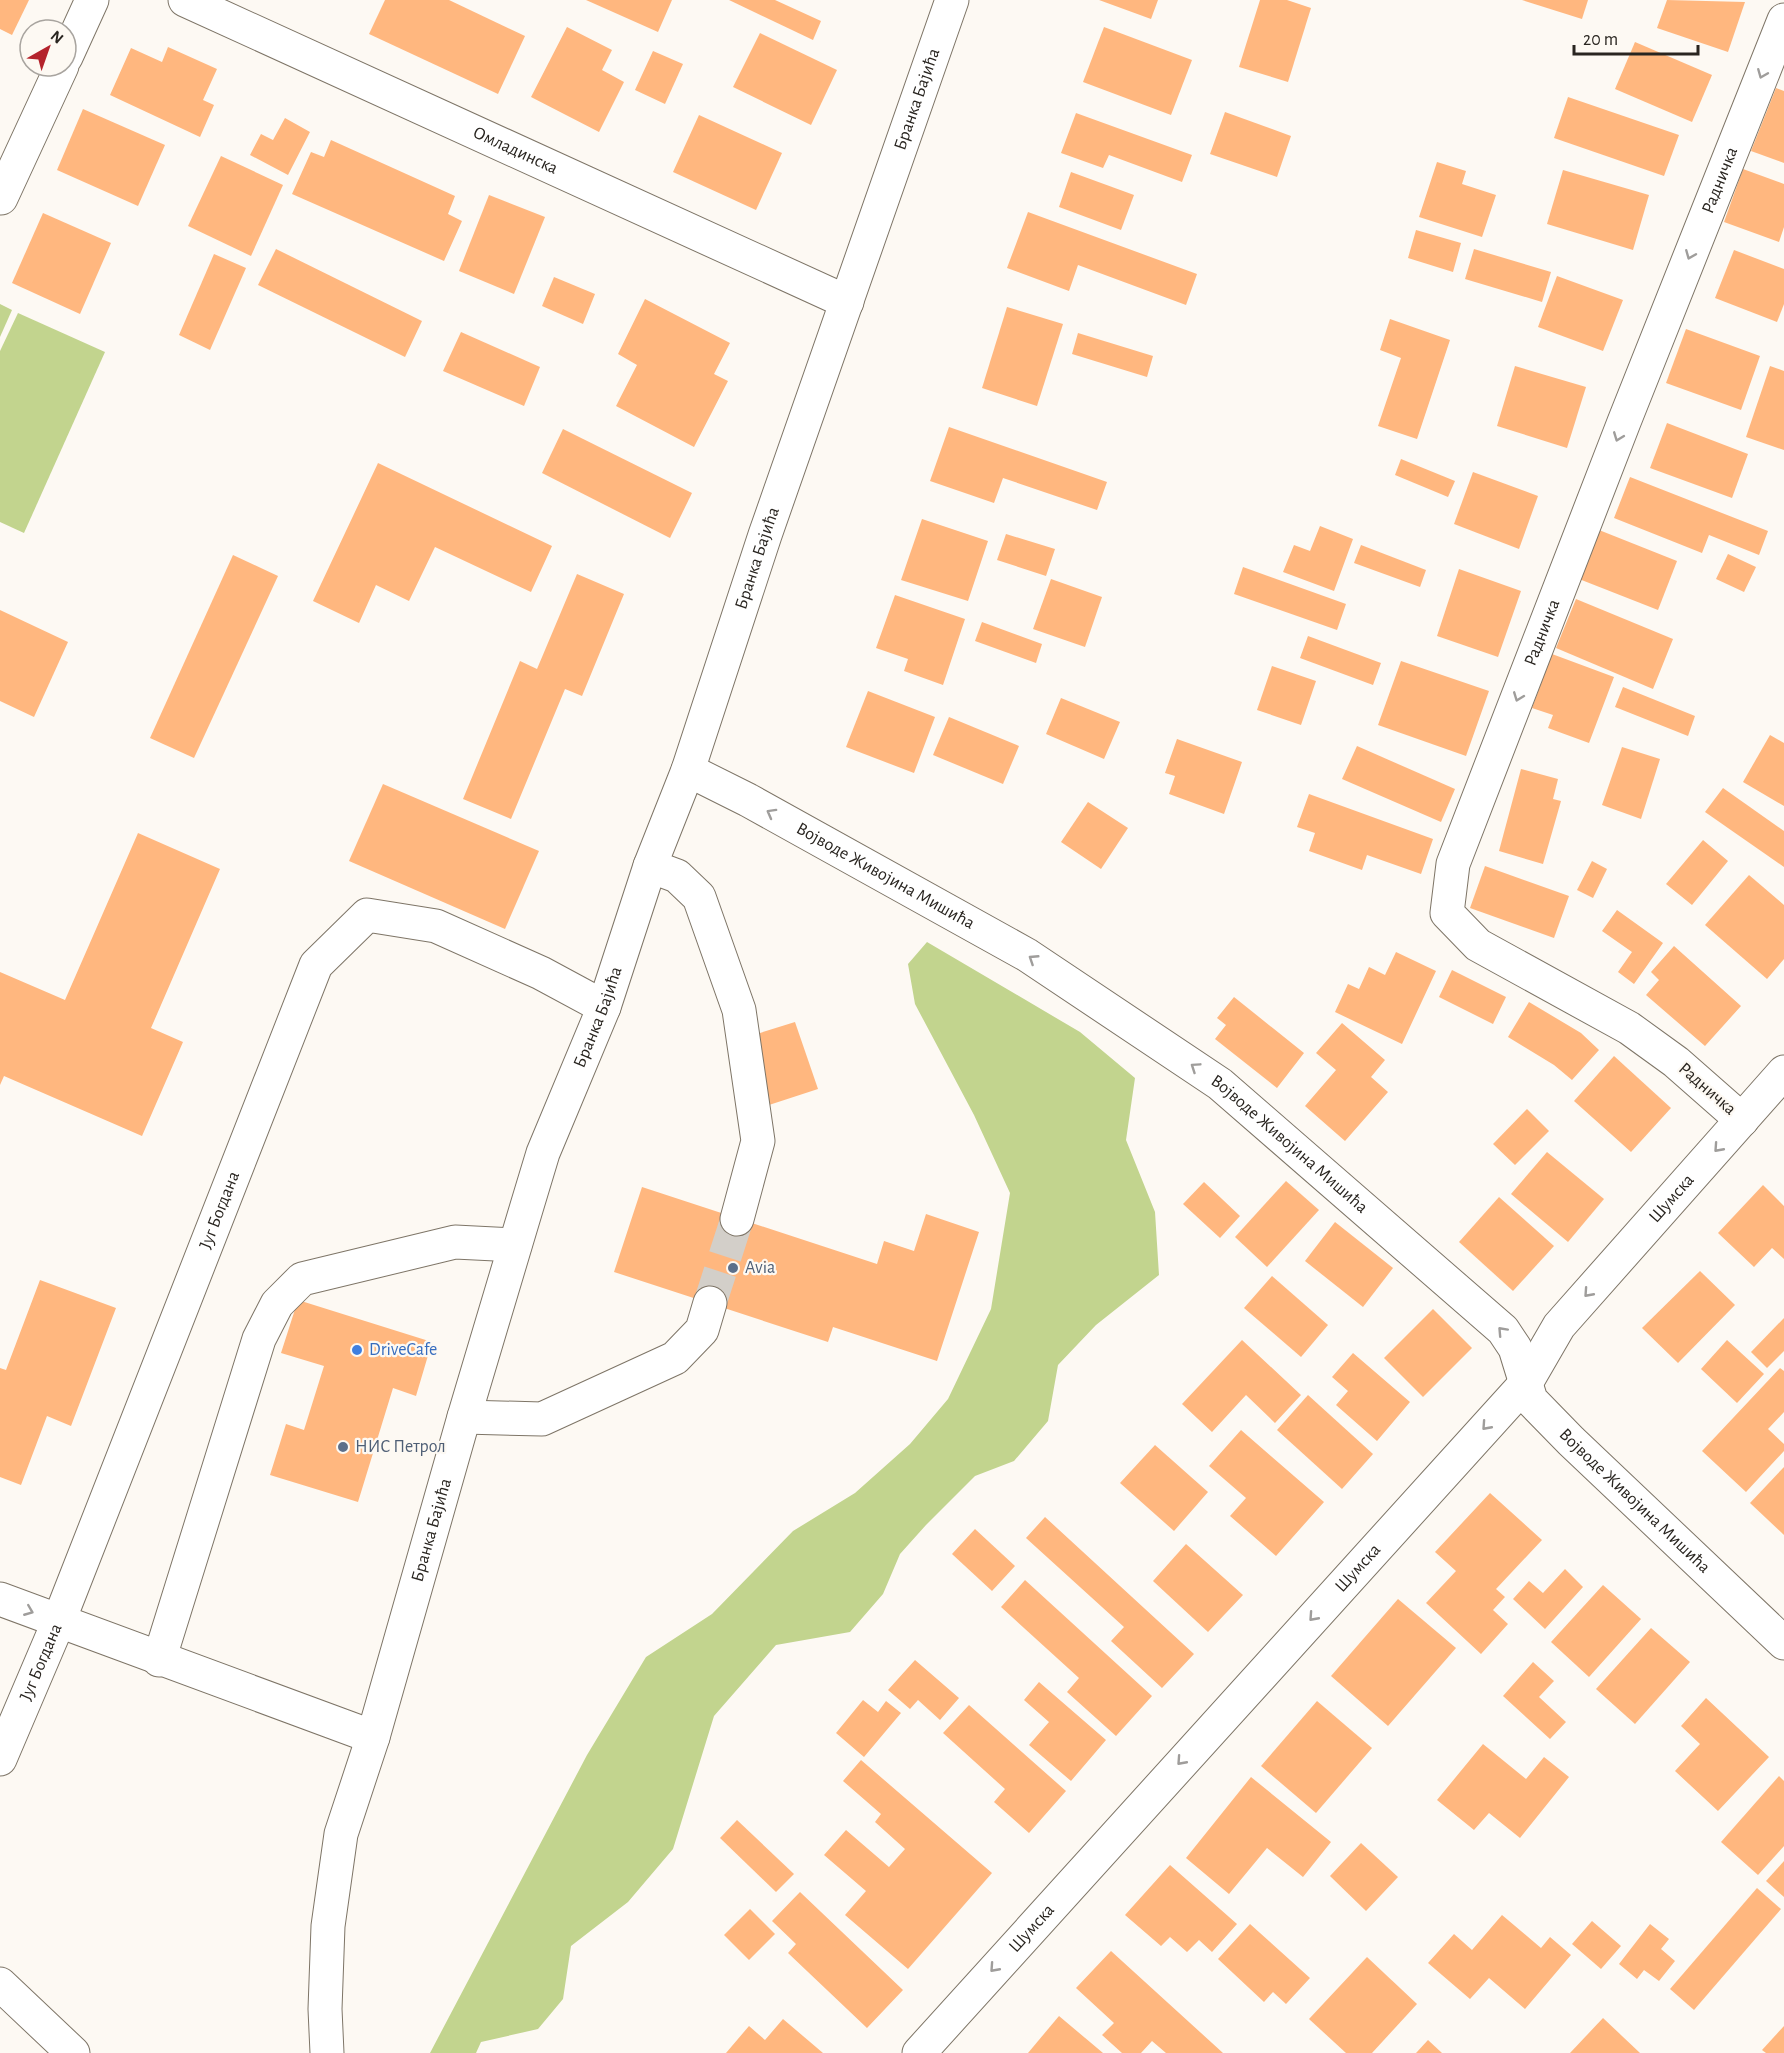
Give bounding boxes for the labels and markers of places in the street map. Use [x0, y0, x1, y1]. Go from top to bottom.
place label: Avia [745, 1259, 775, 1277]
marker: Avia [726, 1261, 740, 1275]
place label: DriveCafe [369, 1341, 437, 1359]
marker: DriveCafe [350, 1343, 364, 1357]
place label: НИС Петрол [355, 1438, 446, 1456]
marker: НИС Петрол [336, 1440, 350, 1454]

